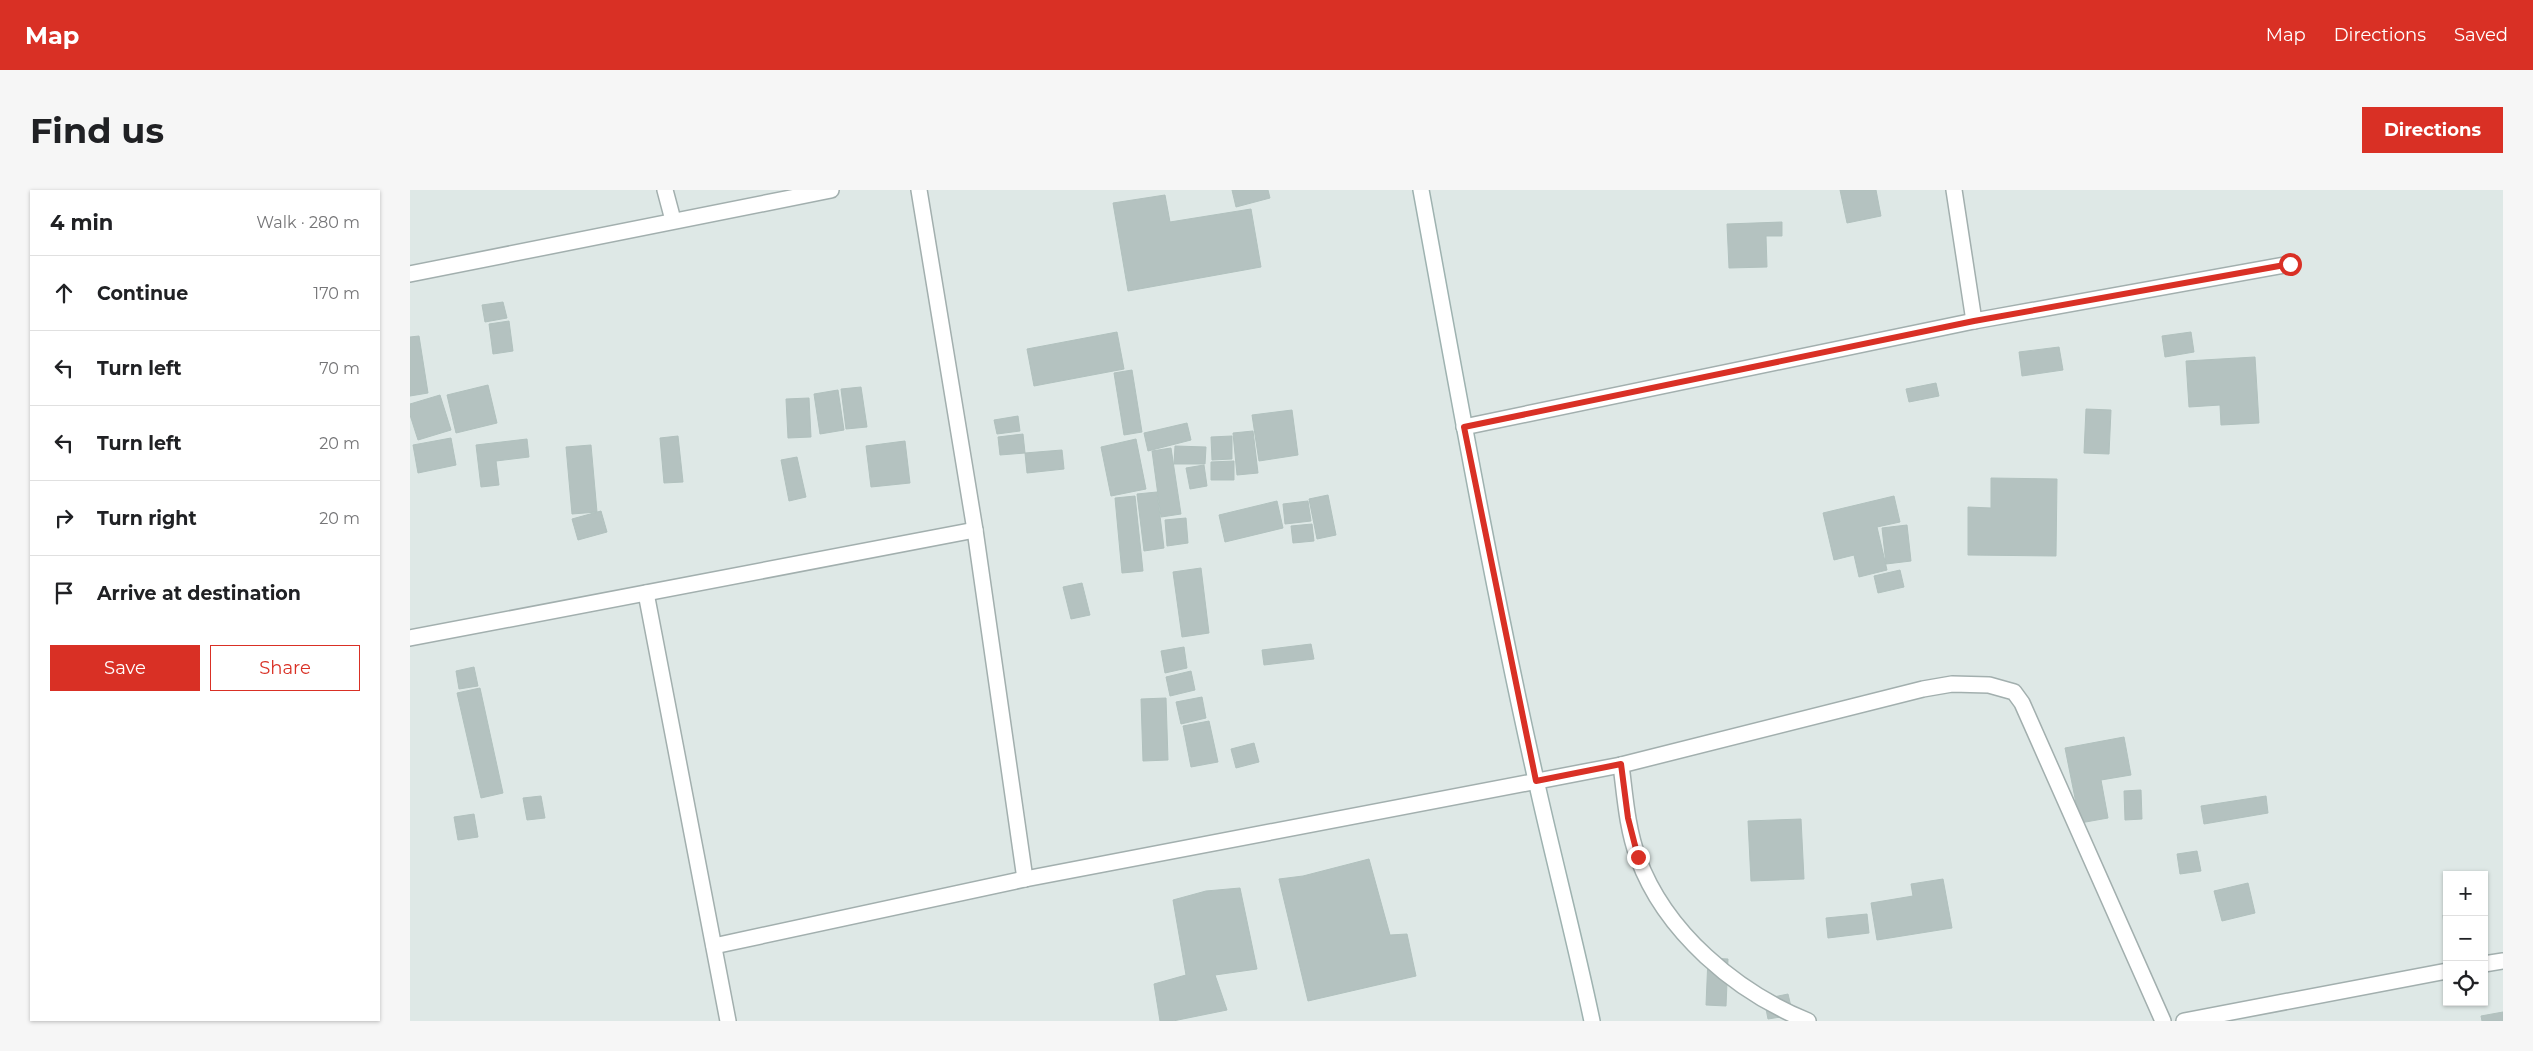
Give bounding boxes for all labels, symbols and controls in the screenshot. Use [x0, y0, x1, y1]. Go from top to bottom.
text: Map [25, 21, 79, 50]
text: Map [2266, 24, 2306, 46]
text: Directions [2334, 24, 2426, 46]
text: Saved [2454, 24, 2508, 46]
button: Directions [2362, 107, 2503, 153]
text: Find us [30, 109, 164, 152]
text: 4 min [50, 210, 113, 235]
text: Walk · 280 m [256, 213, 360, 232]
route start [2279, 253, 2302, 276]
icon: ahead [50, 279, 78, 307]
text: Continue [97, 282, 188, 305]
text: 170 m [313, 284, 360, 303]
icon: left [50, 354, 78, 382]
text: Turn left [97, 357, 182, 380]
text: 70 m [319, 359, 360, 378]
icon: left [50, 429, 78, 457]
text: Turn left [97, 432, 182, 455]
text: 20 m [319, 434, 360, 453]
icon: right [50, 504, 78, 532]
text: Turn right [97, 507, 197, 530]
text: 20 m [319, 509, 360, 528]
icon: arrive [50, 579, 78, 607]
text: Arrive at destination [97, 582, 301, 605]
button: Save [50, 645, 200, 691]
button: Share [210, 645, 360, 691]
route end [1627, 846, 1650, 869]
map controls [2443, 871, 2488, 1006]
button: + [2443, 871, 2488, 916]
button: − [2443, 916, 2488, 961]
button: locate [2443, 961, 2488, 1006]

